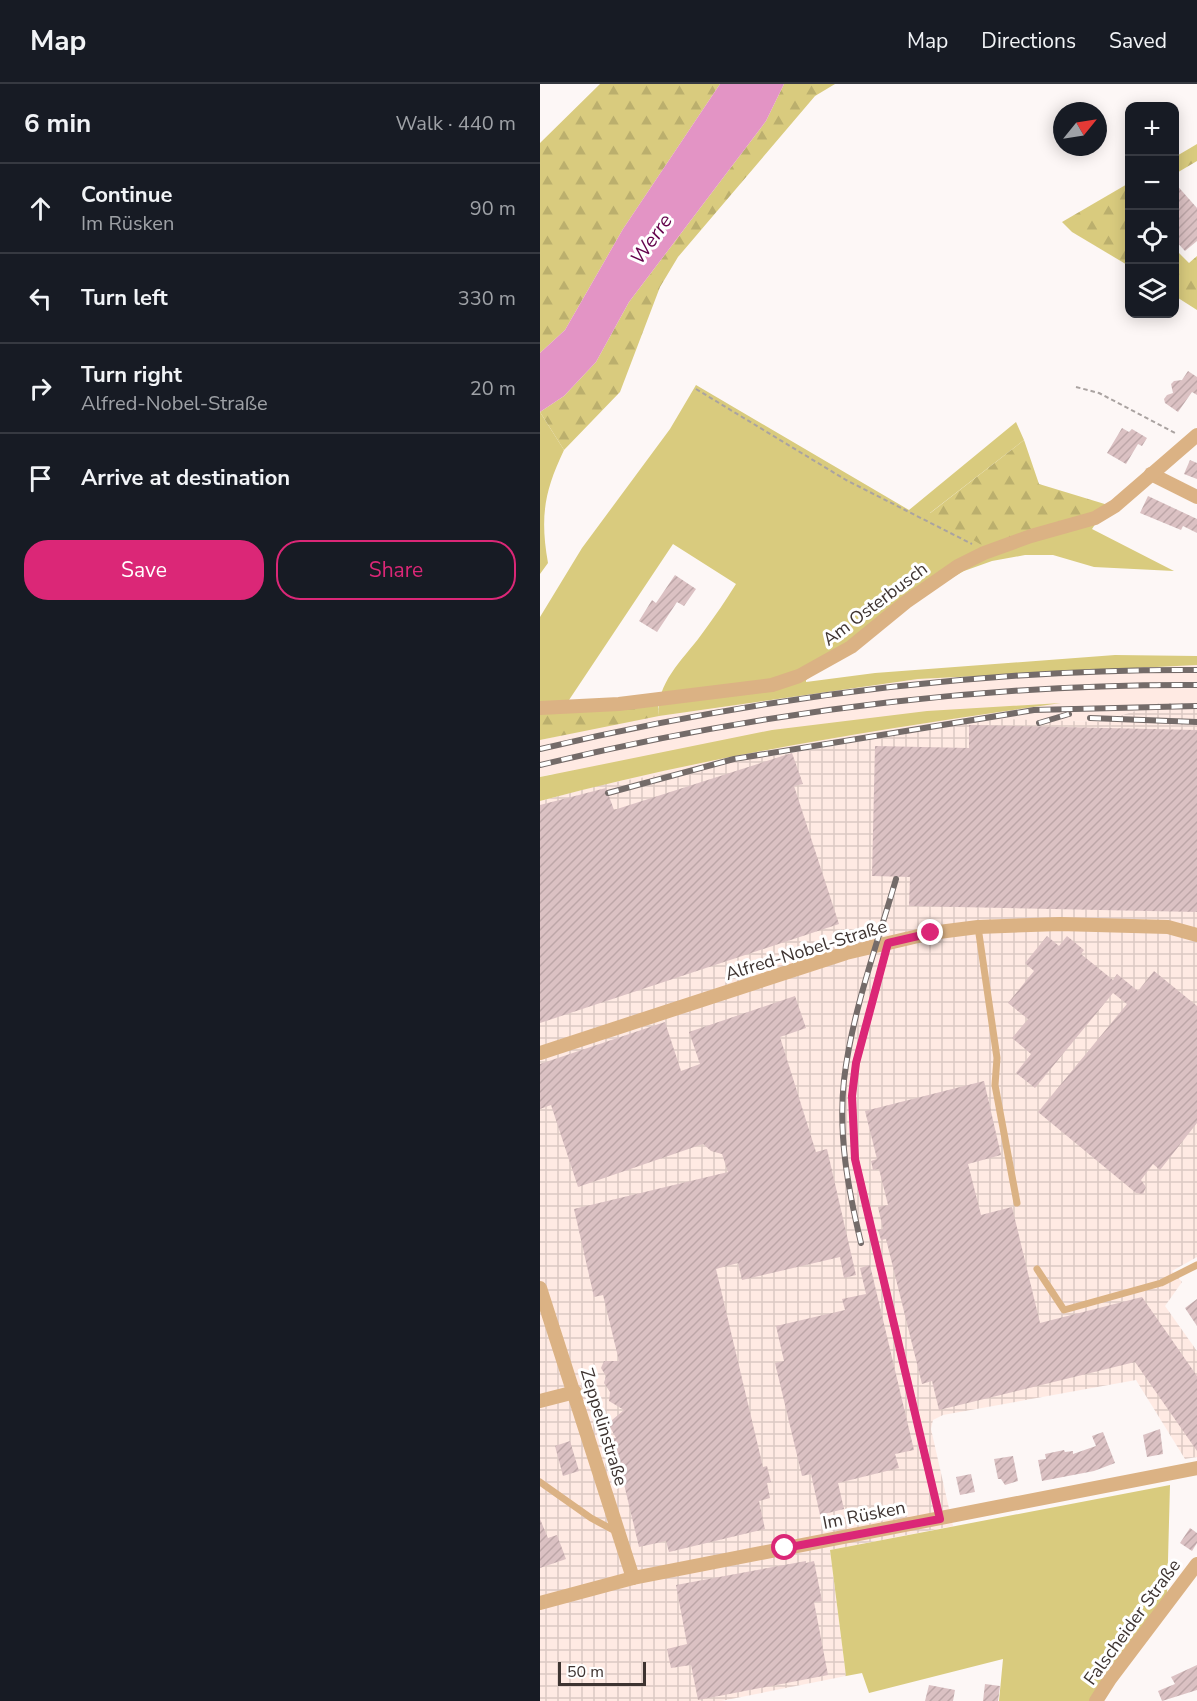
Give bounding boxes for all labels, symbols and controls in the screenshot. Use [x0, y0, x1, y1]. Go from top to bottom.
text: Map [30, 22, 86, 60]
text: Map [907, 27, 948, 55]
text: Directions [981, 27, 1076, 55]
text: Saved [1109, 27, 1167, 55]
north arrow [1053, 102, 1107, 156]
map controls [1125, 102, 1179, 318]
button: + [1125, 102, 1179, 156]
text: 6 min [24, 106, 91, 141]
text: Walk · 440 m [396, 110, 516, 137]
button: − [1125, 156, 1179, 210]
text: Continue [81, 180, 172, 210]
icon: ahead [24, 192, 57, 225]
text: 90 m [470, 195, 516, 222]
water label: Werre [624, 208, 679, 270]
text: Im Rüsken [81, 210, 174, 237]
button: locate [1125, 210, 1179, 264]
button: layers [1125, 264, 1179, 318]
icon: left [24, 282, 57, 315]
text: Turn left [81, 283, 168, 313]
text: 330 m [458, 285, 516, 312]
text: Turn right [81, 360, 182, 390]
icon: right [24, 372, 57, 405]
text: 20 m [470, 375, 516, 402]
text: Alfred-Nobel-Straße [81, 390, 268, 417]
icon: arrive [24, 462, 57, 495]
text: Arrive at destination [81, 463, 290, 493]
button: Save [24, 540, 264, 600]
button: Share [276, 540, 516, 600]
street label: Am Osterbusch [818, 557, 932, 651]
street label: Alfred-Nobel-Straße [722, 914, 890, 986]
route end [917, 919, 943, 945]
street label: Zeppelinstraße [575, 1365, 633, 1489]
street label: Im Rüsken [820, 1495, 908, 1535]
route start [771, 1534, 797, 1560]
street label: Falscheider Straße [1078, 1554, 1186, 1690]
scale bar [558, 1659, 646, 1686]
text: 50 m [567, 1661, 604, 1683]

